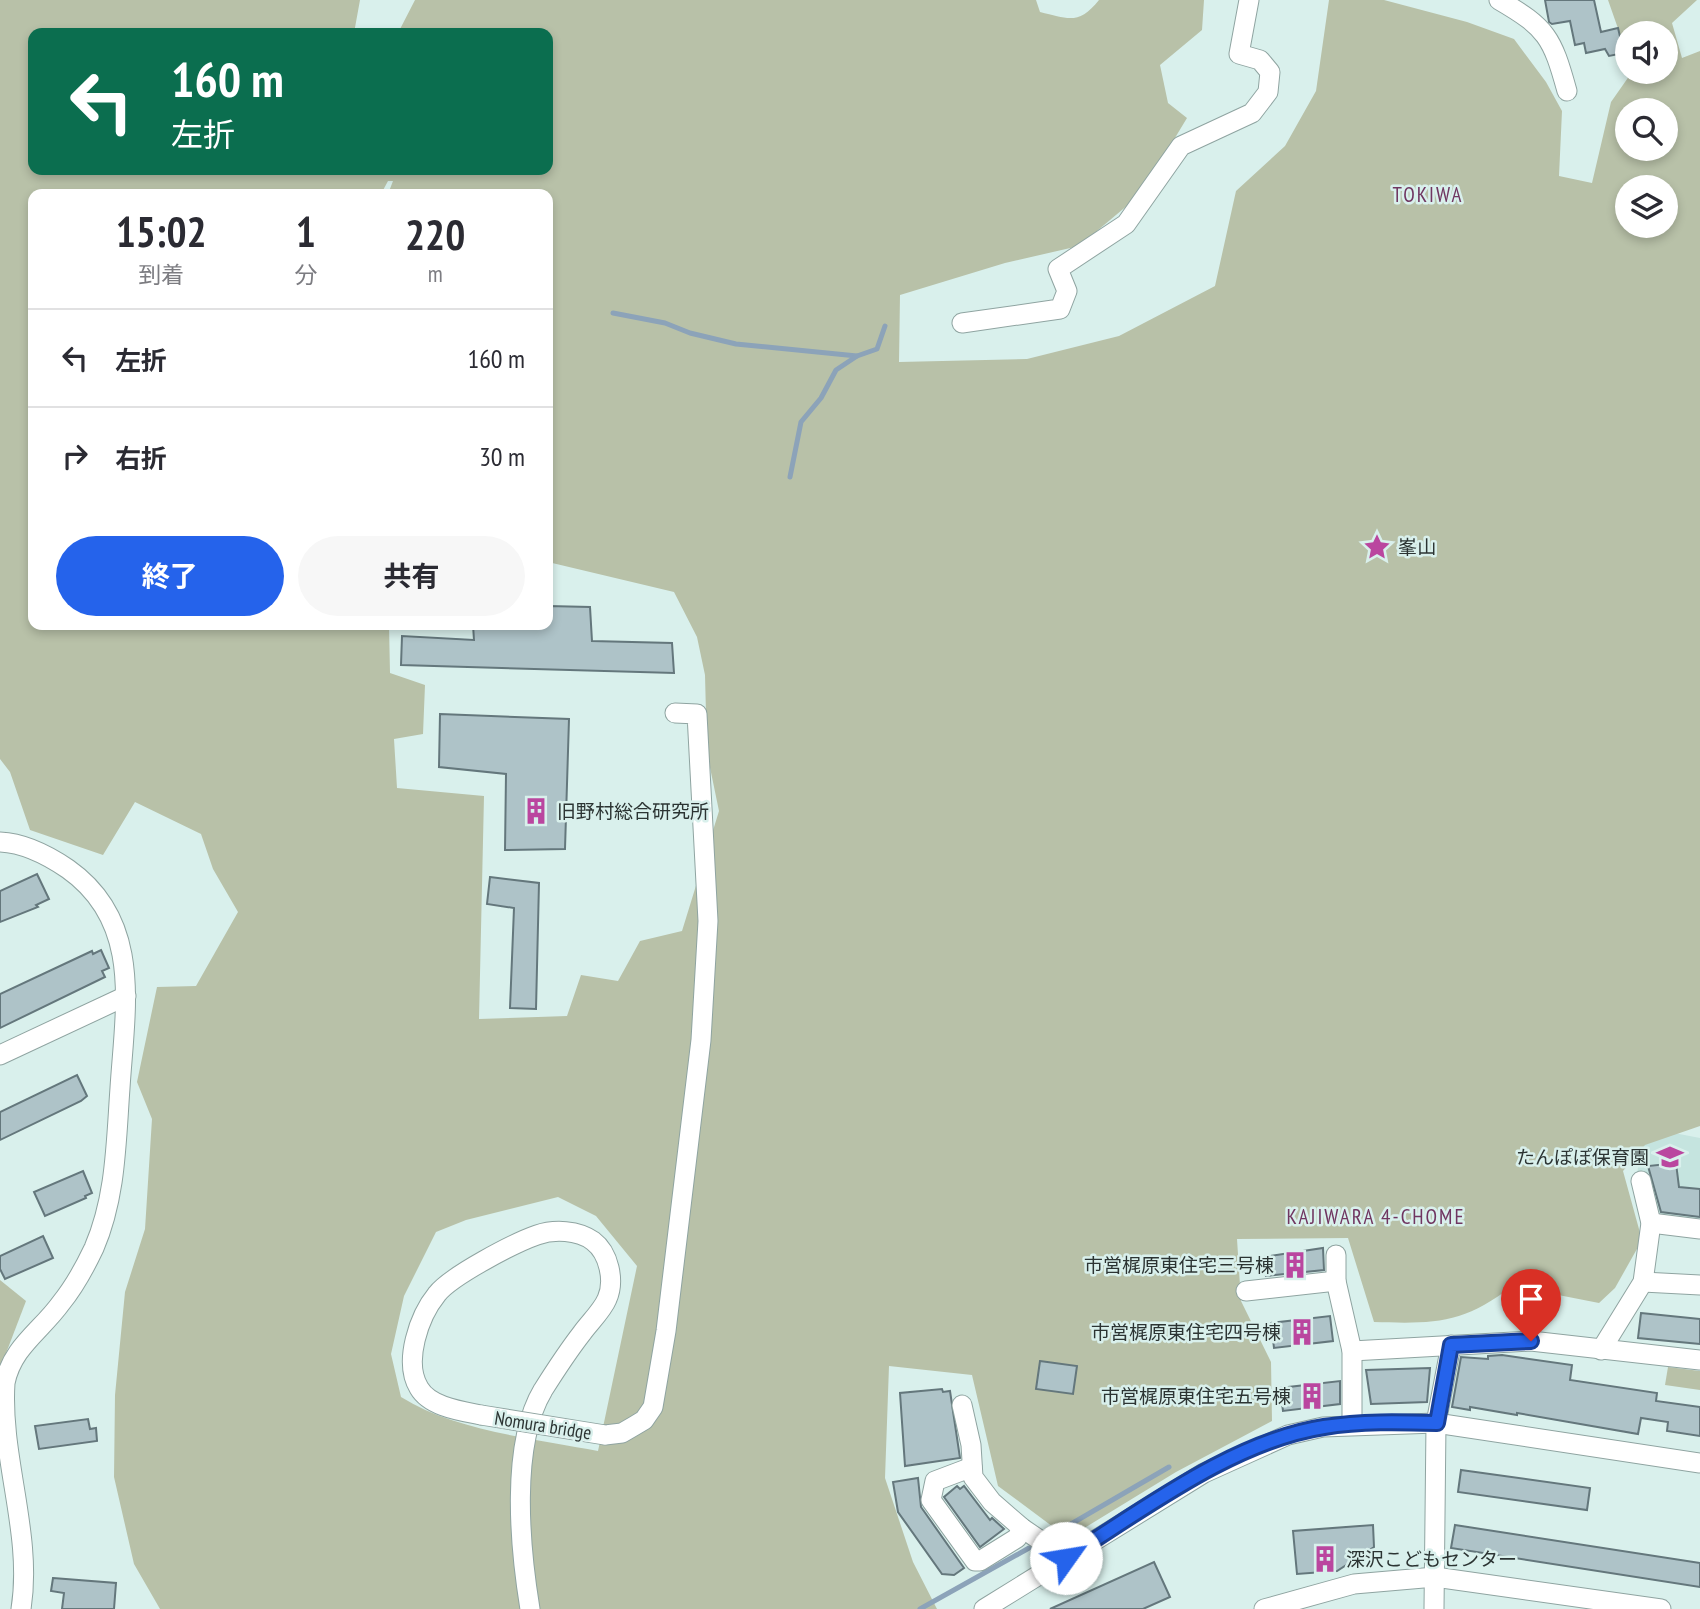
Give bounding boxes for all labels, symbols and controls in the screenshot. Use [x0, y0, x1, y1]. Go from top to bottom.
map controls [1615, 21, 1678, 238]
button: sound [1615, 21, 1678, 84]
text: 160 m [171, 47, 284, 111]
icon: left [56, 56, 147, 147]
button: search [1615, 98, 1678, 161]
text: 左折 [171, 113, 235, 155]
button: layers [1615, 175, 1678, 238]
district label: TOKIWA [1393, 181, 1463, 208]
text: 15:02 [116, 204, 207, 259]
text: 1 [296, 204, 316, 259]
text: 220 [405, 207, 465, 262]
text: m [428, 259, 443, 288]
text: 到着 [138, 260, 184, 289]
text: 分 [294, 260, 317, 289]
icon: left [56, 339, 94, 377]
text: 160 m [467, 342, 525, 375]
text: 左折 [115, 344, 167, 377]
icon: right [56, 437, 94, 475]
text: 30 m [479, 440, 525, 473]
text: 右折 [115, 442, 167, 475]
place icon: 峯山 [1362, 532, 1392, 562]
place label: 峯山 [1398, 535, 1436, 559]
button: 終了 [56, 536, 284, 616]
button: 共有 [298, 536, 525, 616]
building icon: 旧野村総合研究所 [521, 796, 551, 826]
place label: 旧野村総合研究所 [557, 799, 709, 823]
school or university icon: たんぽぽ保育園 [1655, 1142, 1685, 1172]
place label: たんぽぽ保育園 [1516, 1145, 1649, 1169]
district label: KAJIWARA 4-CHOME [1287, 1203, 1465, 1230]
building icon: 市営梶原東住宅三号棟 [1280, 1250, 1310, 1280]
place label: 市営梶原東住宅三号棟 [1084, 1253, 1274, 1277]
pin [1501, 1269, 1561, 1341]
icon: arrive [1512, 1280, 1550, 1318]
building icon: 市営梶原東住宅四号棟 [1287, 1317, 1317, 1347]
place label: 市営梶原東住宅四号棟 [1091, 1320, 1281, 1344]
building icon: 市営梶原東住宅五号棟 [1297, 1381, 1327, 1411]
place label: 市営梶原東住宅五号棟 [1101, 1384, 1291, 1408]
street label: Nomura bridge [493, 1406, 593, 1445]
position arrow [1029, 1521, 1103, 1595]
building icon: 深沢こどもセンター [1310, 1544, 1340, 1574]
place label: 深沢こどもセンター [1346, 1547, 1517, 1571]

